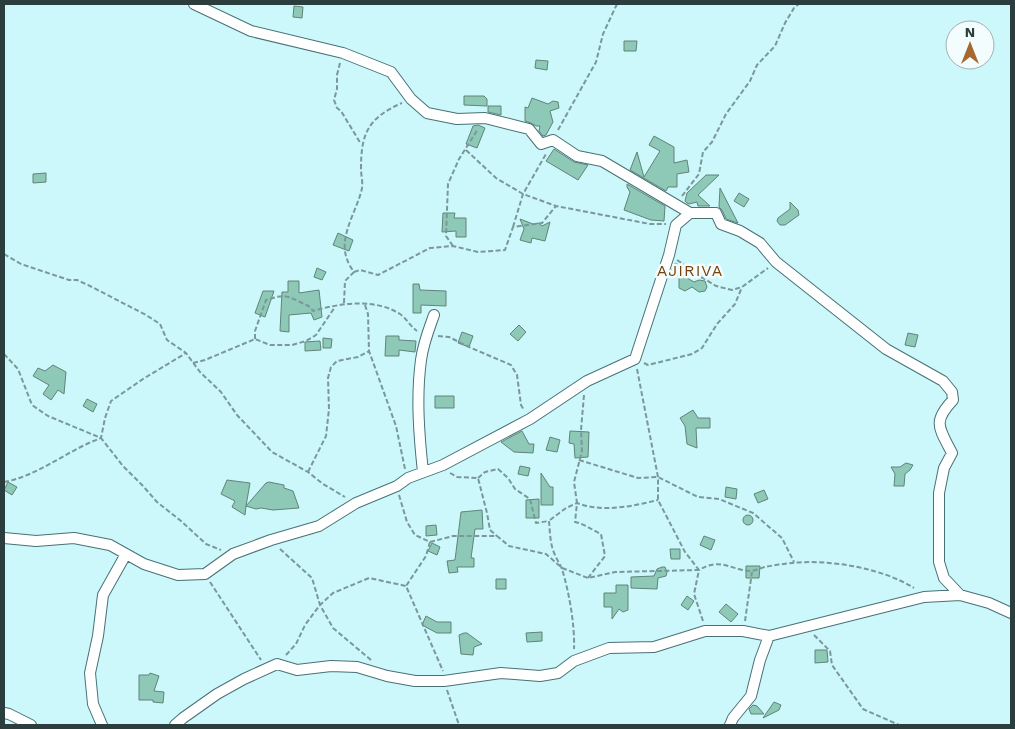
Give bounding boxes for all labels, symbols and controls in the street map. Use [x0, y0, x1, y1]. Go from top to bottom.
north arrow [945, 20, 995, 70]
text: N [965, 24, 975, 40]
district label: AJIRIVA [657, 261, 723, 280]

